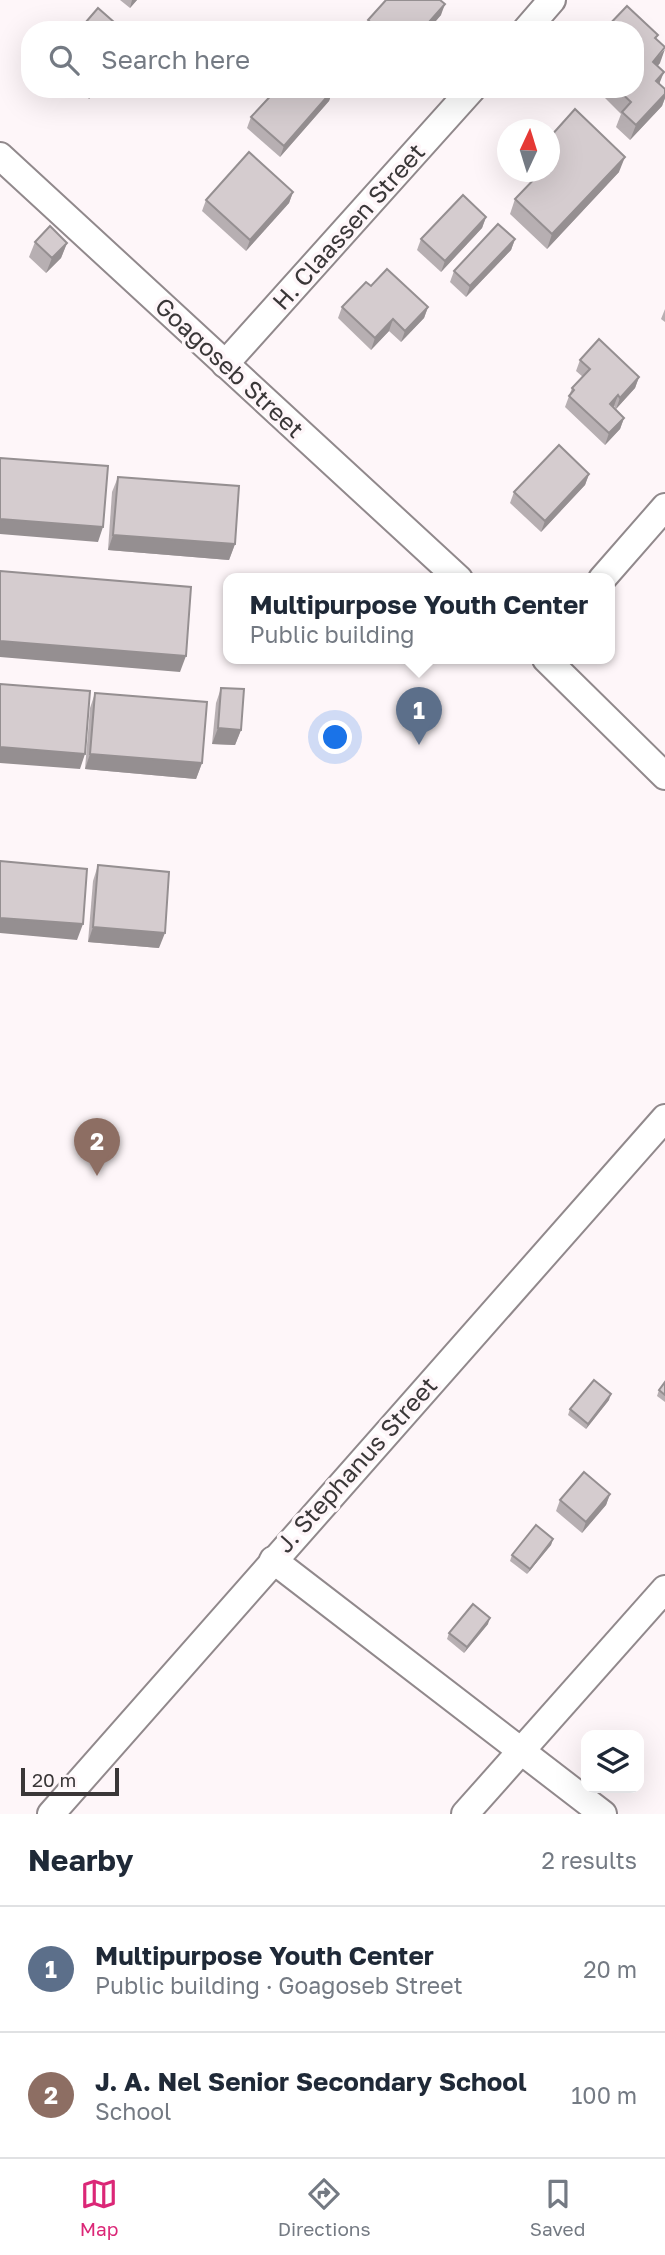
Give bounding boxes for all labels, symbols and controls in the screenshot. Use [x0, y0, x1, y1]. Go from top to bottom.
search box [21, 21, 644, 98]
icon: search [45, 41, 83, 79]
text: Search here [101, 44, 250, 75]
north arrow [497, 119, 560, 182]
street label: H. Claassen Street [266, 137, 430, 315]
street label: Goagoseb Street [150, 291, 310, 443]
popup [223, 573, 615, 664]
text: Multipurpose Youth Center [250, 589, 588, 620]
text: Public building [250, 620, 414, 648]
pin: 1 [396, 687, 442, 745]
your location [318, 720, 352, 754]
pin: 2 [74, 1118, 120, 1176]
street label: J. Stephanus Street [269, 1370, 442, 1558]
map controls [581, 1730, 644, 1793]
button: layers [581, 1730, 644, 1793]
scale bar [21, 1765, 119, 1797]
text: 20 m [32, 1768, 76, 1791]
text: Nearby [28, 1842, 133, 1878]
text: 2 results [541, 1846, 637, 1874]
text: Multipurpose Youth Center [95, 1940, 434, 1971]
text: 1 [45, 1955, 57, 1983]
text: 20 m [583, 1955, 637, 1983]
text: Public building · Goagoseb Street [95, 1971, 463, 1999]
text: J. A. Nel Senior Secondary School [95, 2066, 527, 2097]
text: 2 [44, 2081, 58, 2109]
text: 100 m [571, 2081, 637, 2109]
text: School [95, 2097, 171, 2125]
tab: Map [80, 2175, 118, 2240]
tab: Directions [278, 2175, 371, 2240]
tab: Saved [530, 2175, 585, 2240]

